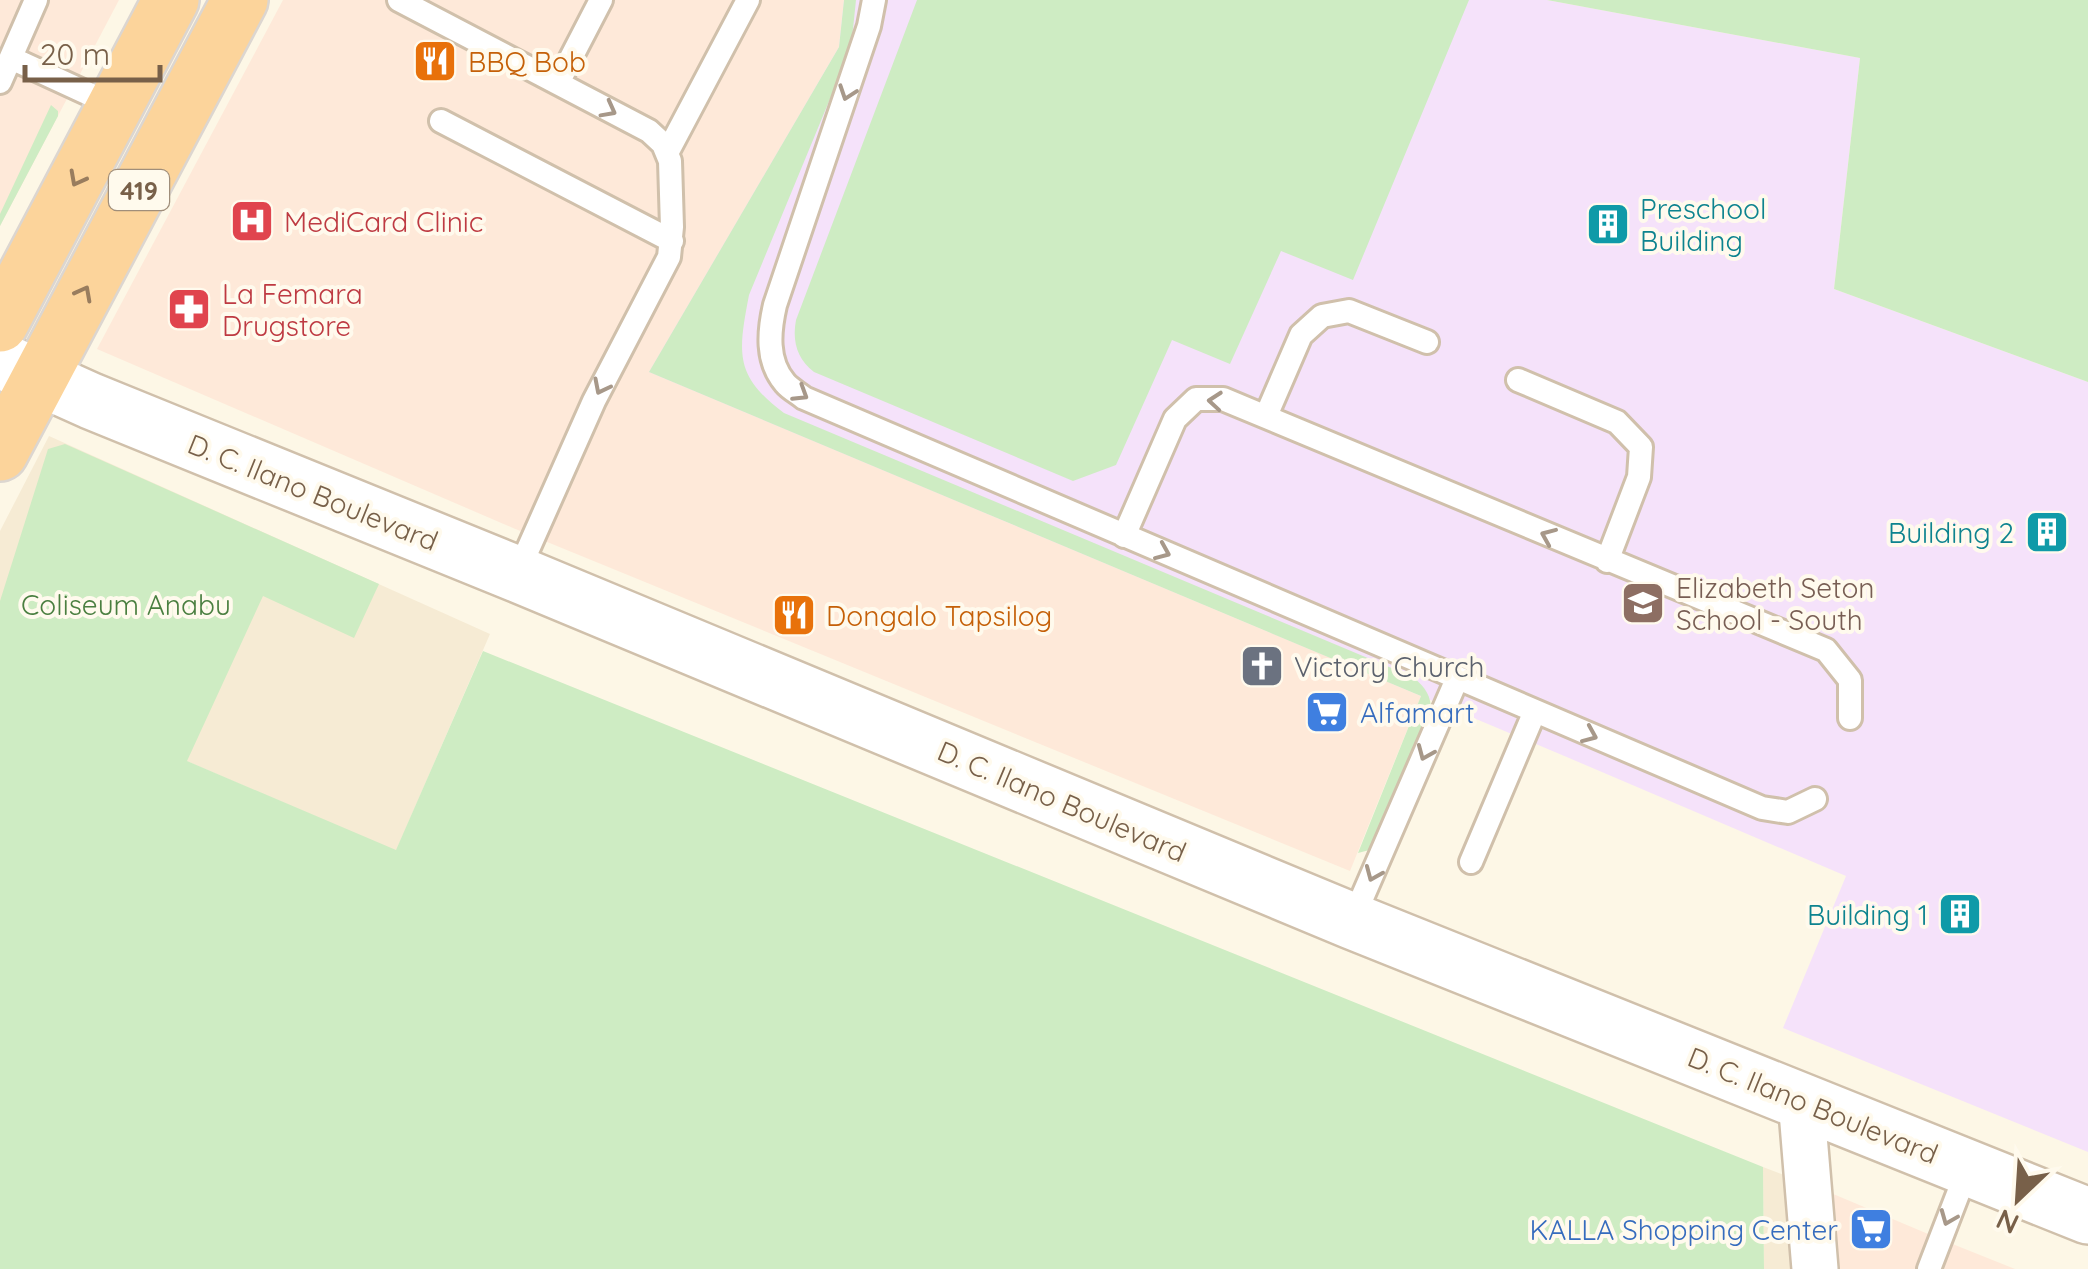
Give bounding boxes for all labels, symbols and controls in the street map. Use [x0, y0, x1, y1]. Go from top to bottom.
scale bar [25, 20, 160, 82]
text: 20 m [40, 35, 110, 73]
restaurant icon: BBQ Bob [412, 38, 458, 84]
place label: BBQ Bob [468, 44, 586, 79]
one-way arrow [838, 84, 858, 101]
one-way arrow [599, 98, 617, 117]
one-way arrow [70, 169, 89, 187]
road number: 419 [109, 170, 169, 210]
place label: Preschool Building [1640, 191, 1766, 258]
hospital icon: MediCard Clinic [229, 198, 275, 244]
building icon: Preschool Building [1585, 201, 1631, 247]
place label: MediCard Clinic [284, 204, 483, 239]
place label: La Femara Drugstore [222, 276, 363, 343]
one-way arrow [72, 286, 92, 304]
pharmacy icon: La Femara Drugstore [166, 286, 212, 332]
one-way arrow [594, 376, 614, 395]
one-way arrow [791, 381, 809, 400]
one-way arrow [1207, 391, 1223, 412]
street label: D. C. Ilano Boulevard [183, 426, 443, 558]
building icon: Building 2 [2024, 509, 2070, 555]
place label: Building 2 [1888, 515, 2014, 550]
one-way arrow [1540, 527, 1557, 547]
one-way arrow [1153, 540, 1171, 560]
place label: Elizabeth Seton School - South [1676, 570, 1875, 637]
school or university icon: Elizabeth Seton School - South [1620, 580, 1666, 626]
park label: Coliseum Anabu [21, 587, 231, 622]
restaurant icon: Dongalo Tapsilog [771, 592, 817, 638]
place label: Dongalo Tapsilog [826, 598, 1052, 633]
church icon: Victory Church [1239, 643, 1285, 689]
place label: Victory Church [1294, 649, 1484, 684]
supermarket icon: Alfamart [1304, 689, 1350, 735]
place label: Alfamart [1360, 695, 1474, 730]
one-way arrow [1580, 723, 1598, 743]
street label: D. C. Ilano Boulevard [932, 733, 1192, 869]
one-way arrow [1417, 743, 1437, 761]
one-way arrow [1365, 864, 1385, 882]
building icon: Building 1 [1937, 891, 1983, 937]
place label: Building 1 [1807, 897, 1928, 932]
street label: D. C. Ilano Boulevard [1683, 1039, 1943, 1171]
north arrow [1968, 1149, 2068, 1249]
text: N [1990, 1202, 2024, 1242]
supermarket icon: KALLA Shopping Center [1848, 1206, 1894, 1252]
one-way arrow [1940, 1208, 1960, 1226]
place label: KALLA Shopping Center [1529, 1212, 1838, 1247]

